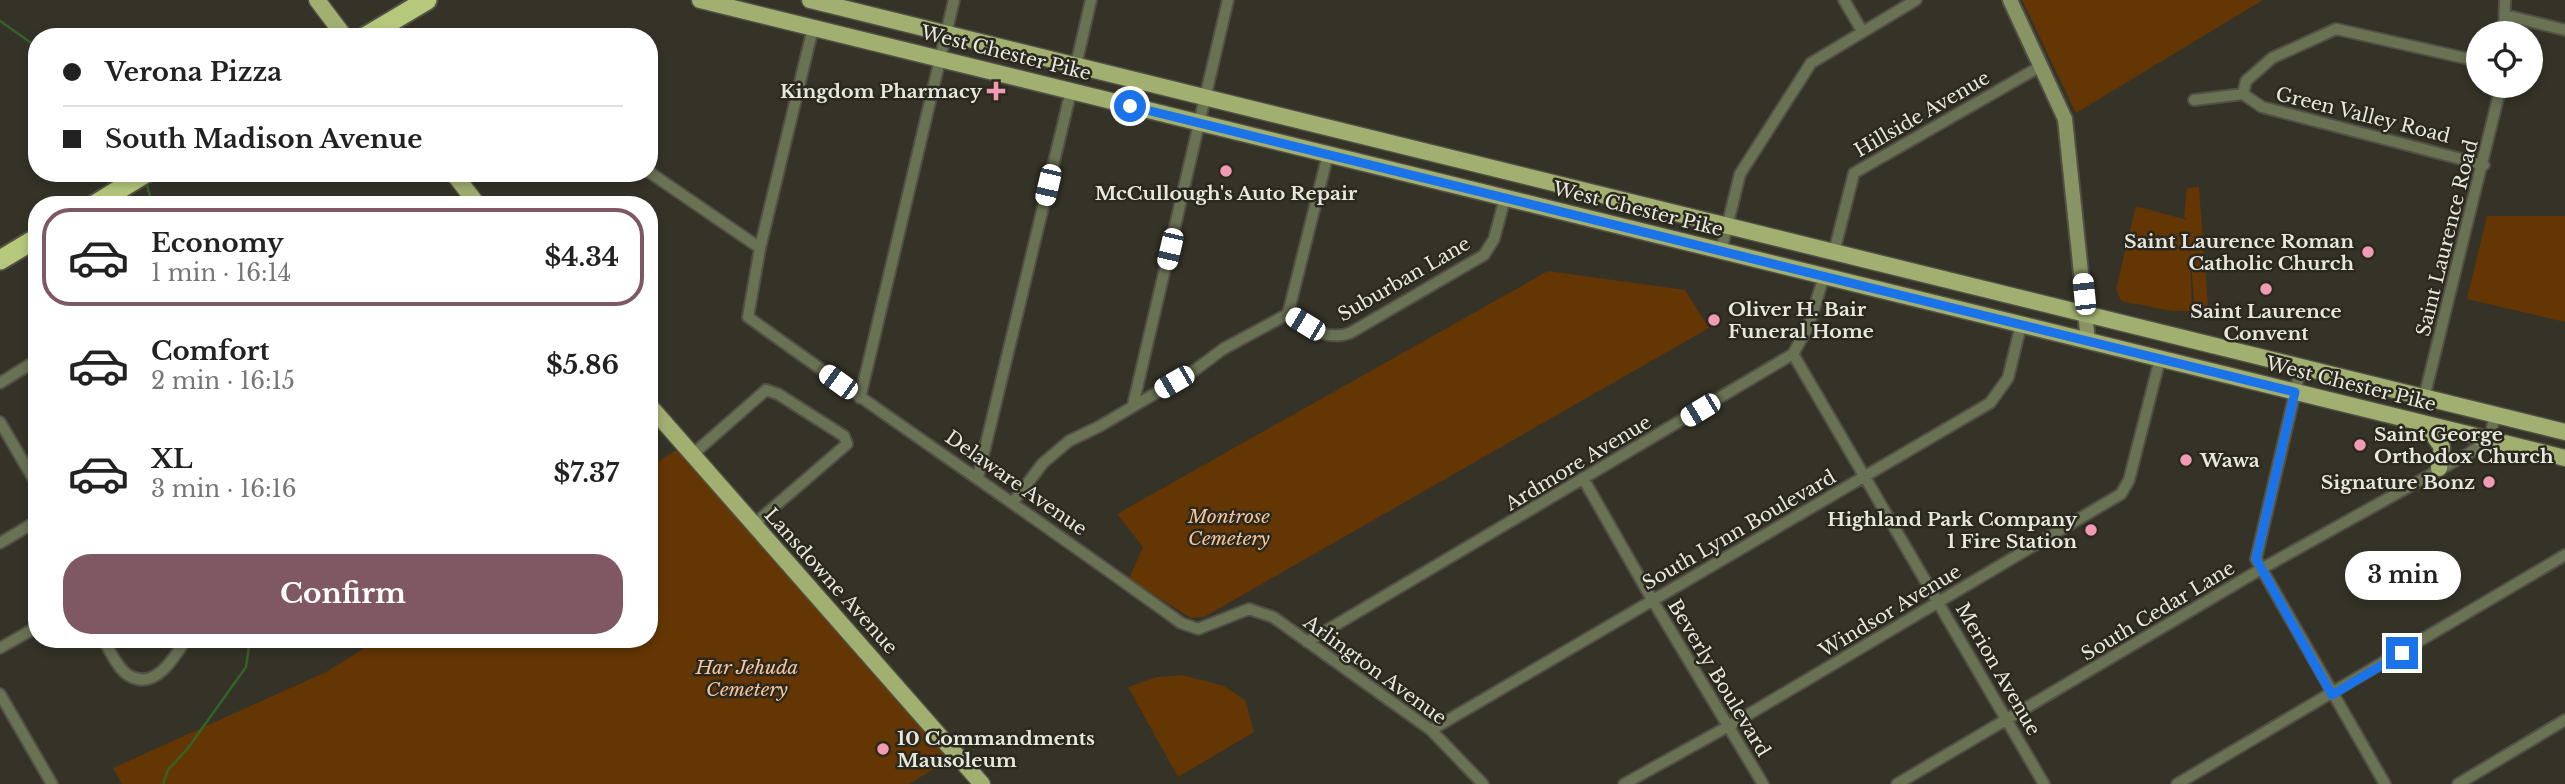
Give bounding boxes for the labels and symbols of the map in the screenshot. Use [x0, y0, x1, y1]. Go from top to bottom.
street label: West Chester Pike [918, 21, 1093, 85]
street label: Hillside Avenue [1850, 66, 1994, 162]
place label: Kingdom Pharmacy [780, 80, 983, 103]
street label: Green Valley Road [2273, 82, 2453, 148]
marker: Kingdom Pharmacy [988, 83, 1004, 99]
route start [1114, 90, 1146, 122]
street label: Saint Laurence Road [2411, 137, 2483, 339]
car [1034, 162, 1063, 208]
marker: McCullough's Auto Repair [1218, 163, 1234, 179]
street label: West Chester Pike [1550, 177, 1725, 241]
place label: McCullough's Auto Repair [1095, 182, 1358, 205]
car [1156, 226, 1185, 272]
place label: Saint Laurence Roman Catholic Church [2124, 230, 2354, 275]
street label: Suburban Lane [1334, 232, 1474, 326]
marker: Saint Laurence Roman Catholic Church [2360, 244, 2376, 260]
car [2072, 272, 2097, 316]
marker: Saint Laurence Convent [2258, 281, 2274, 297]
place label: Oliver H. Bair Funeral Home [1728, 298, 1874, 343]
place label: Saint Laurence Convent [2190, 300, 2342, 345]
car [1282, 304, 1329, 344]
marker: Oliver H. Bair Funeral Home [1706, 312, 1722, 328]
street label: West Chester Pike [2263, 352, 2438, 416]
car [815, 361, 862, 403]
car [1151, 362, 1198, 402]
car [1677, 390, 1724, 430]
street label: Ardmore Avenue [1500, 410, 1655, 516]
place label: Saint George Orthodox Church [2374, 423, 2554, 468]
street label: Delaware Avenue [941, 426, 1091, 540]
marker: Saint George Orthodox Church [2352, 437, 2368, 453]
place label: Wawa [2199, 449, 2260, 472]
marker: Wawa [2178, 452, 2194, 468]
street label: South Lynn Boulevard [1638, 465, 1840, 595]
place label: Signature Bonz [2321, 471, 2475, 494]
marker: Signature Bonz [2481, 474, 2497, 490]
street label: Lansdowne Avenue [760, 503, 902, 659]
park label: Montrose Cemetery [1187, 505, 1270, 550]
place label: Highland Park Company 1 Fire Station [1827, 508, 2078, 553]
marker: Highland Park Company 1 Fire Station [2083, 522, 2099, 538]
callout: 3 min [2344, 552, 2460, 600]
street label: South Cedar Lane [2077, 556, 2239, 666]
street label: Windsor Avenue [1814, 560, 1965, 663]
street label: Beverly Boulevard [1663, 595, 1775, 761]
street label: Merion Avenue [1951, 599, 2045, 739]
street label: Arlington Avenue [1298, 610, 1451, 729]
route end [2386, 637, 2418, 669]
park label: Har Jehuda Cemetery [695, 656, 799, 701]
place label: 10 Commandments Mausoleum [897, 727, 1095, 772]
marker: 10 Commandments Mausoleum [875, 741, 891, 757]

